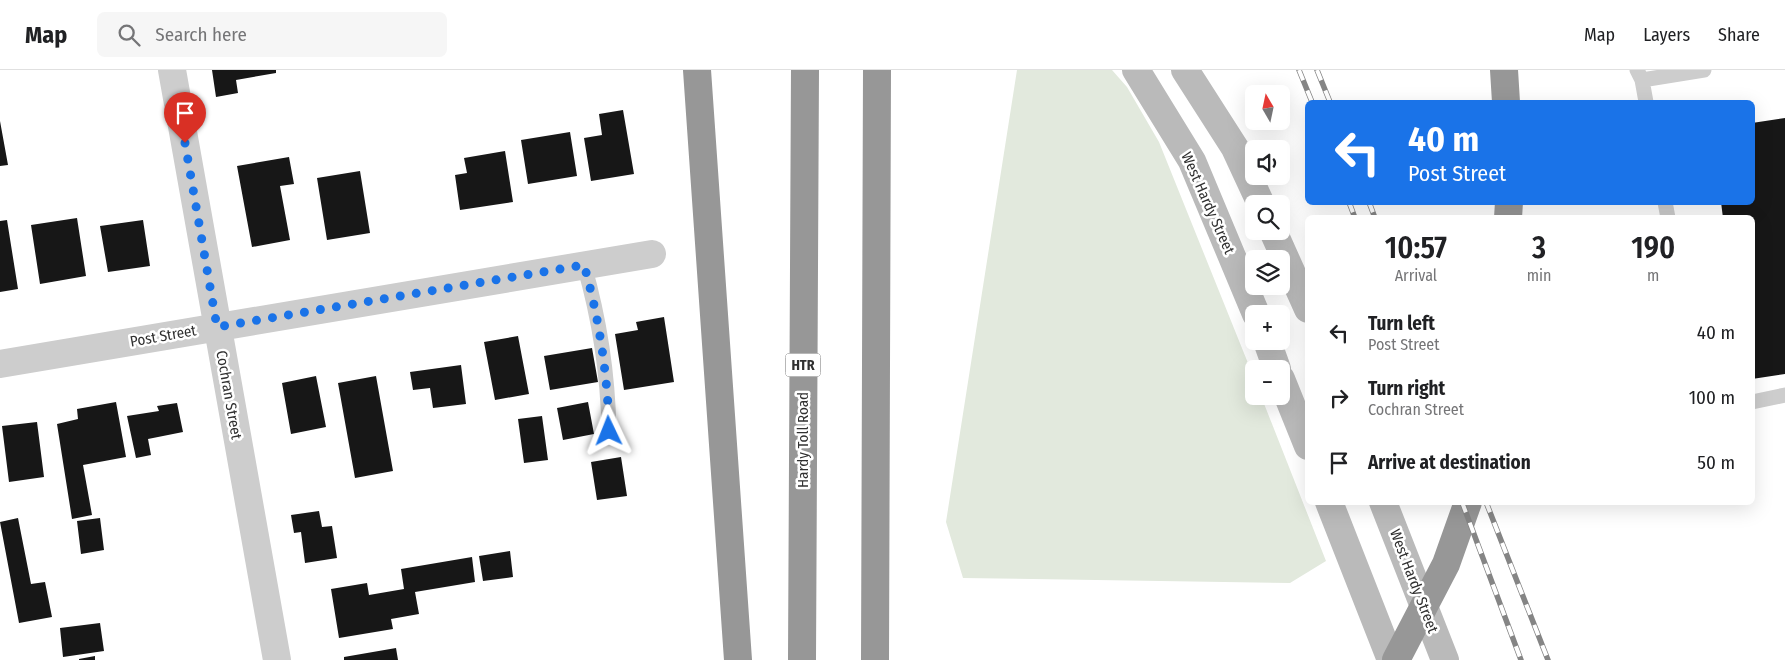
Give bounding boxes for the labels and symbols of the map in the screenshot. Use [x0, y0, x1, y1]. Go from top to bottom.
north arrow [1245, 85, 1290, 130]
pin [164, 92, 206, 143]
street label: West Hardy Street [1177, 149, 1239, 257]
street label: Post Street [128, 321, 198, 351]
street label: Cochran Street [212, 349, 246, 441]
road number: HTR [786, 354, 820, 376]
street label: Hardy Toll Road [794, 392, 812, 488]
position arrow [582, 404, 634, 456]
street label: West Hardy Street [1386, 527, 1442, 636]

